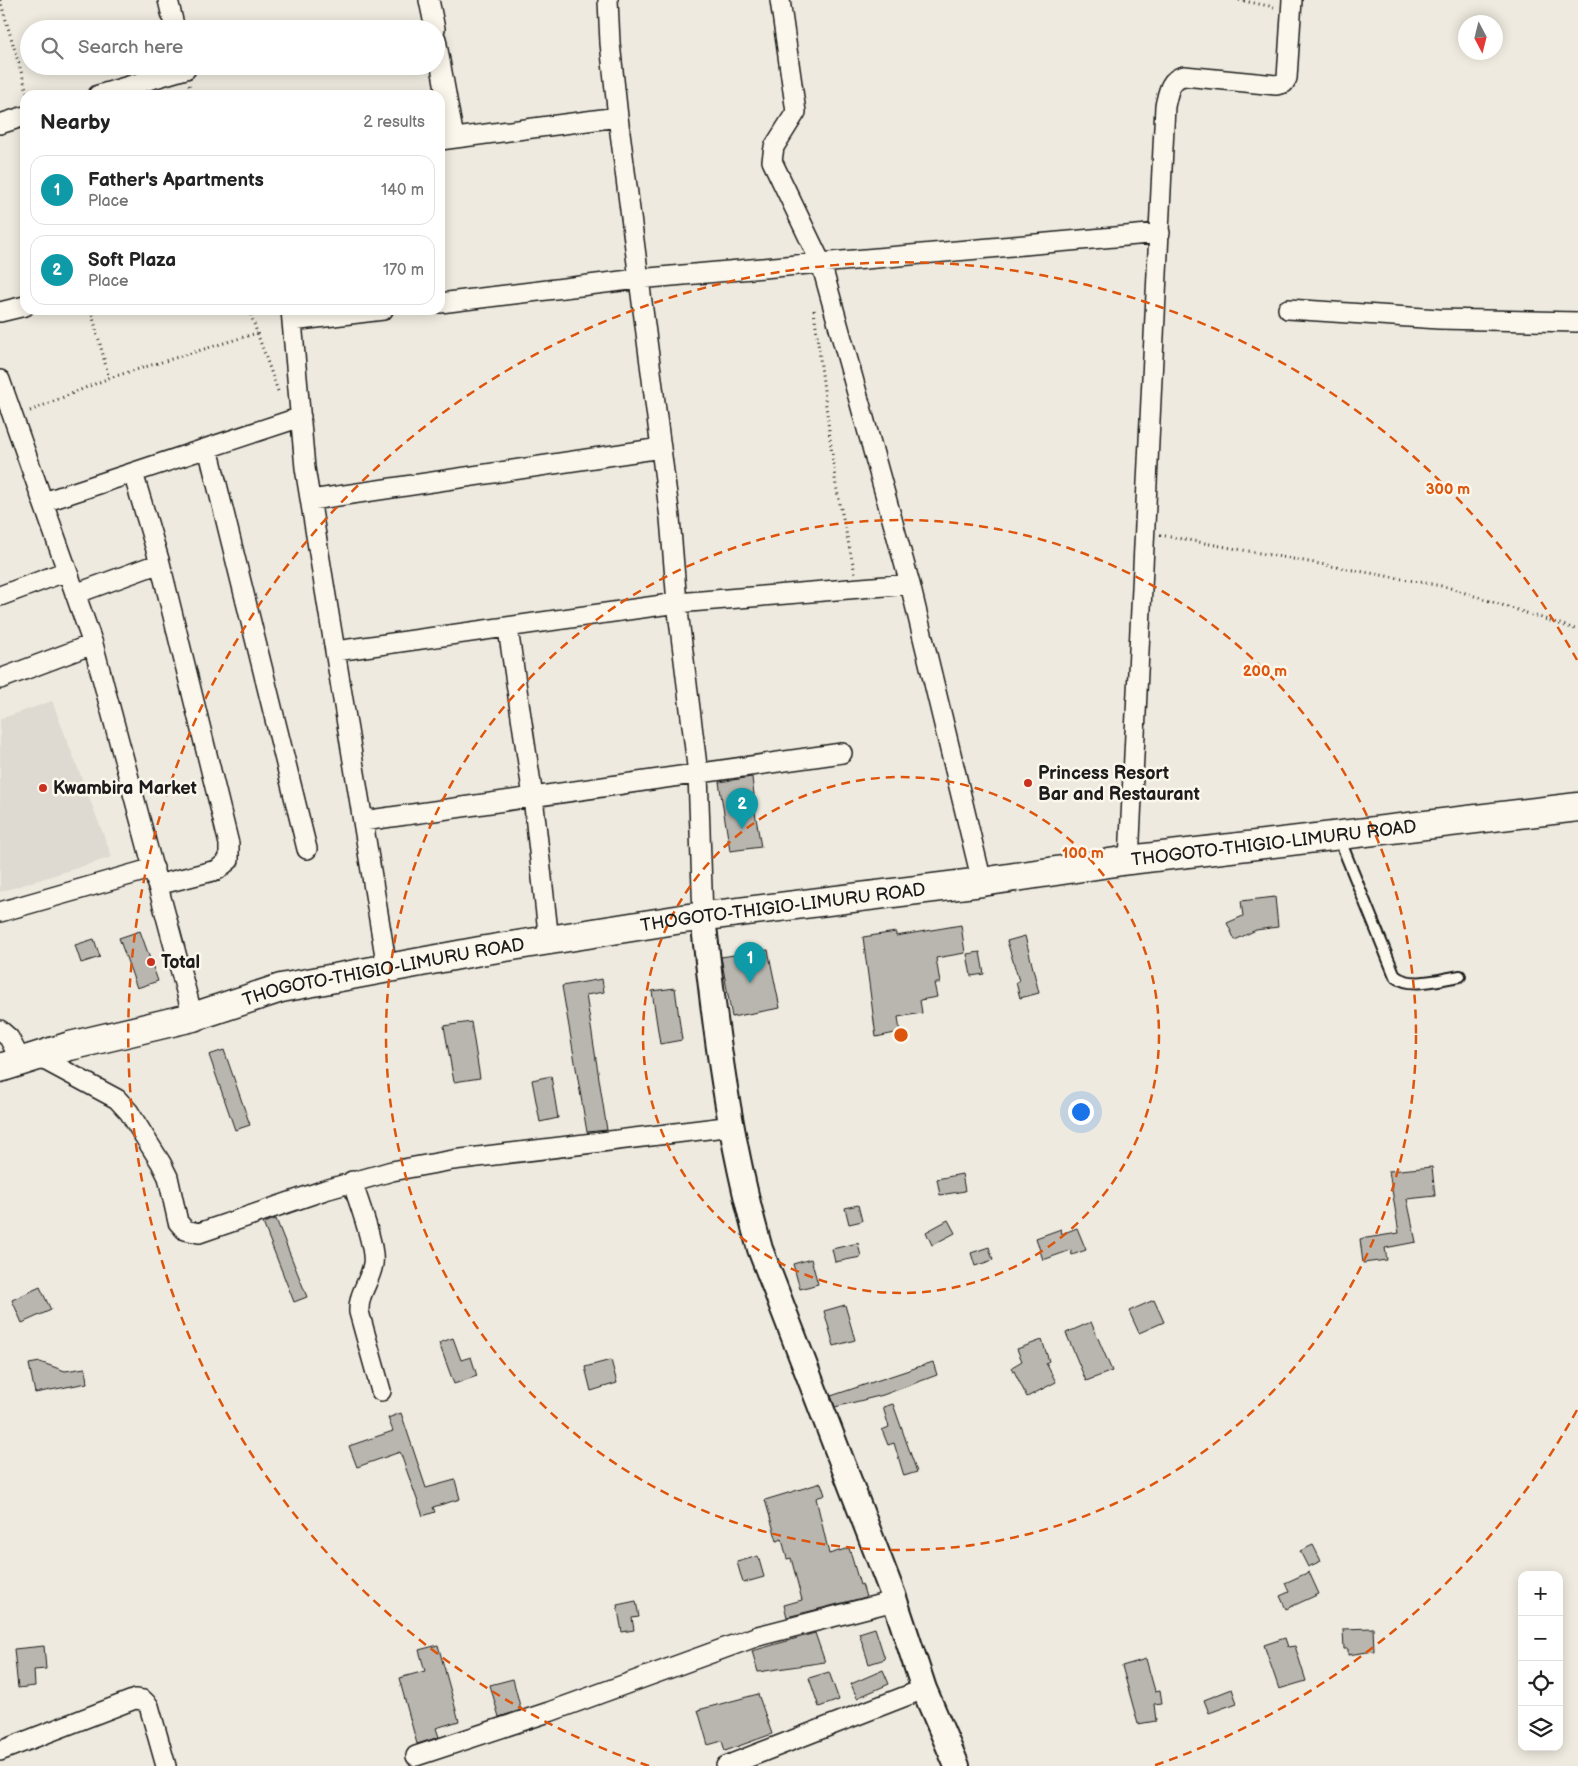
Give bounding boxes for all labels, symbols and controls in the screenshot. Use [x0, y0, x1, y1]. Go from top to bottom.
north arrow [1458, 15, 1503, 60]
search box [20, 20, 445, 75]
icon: search [38, 34, 66, 62]
text: Search here [78, 36, 183, 59]
text: Nearby [40, 110, 110, 135]
text: 2 results [363, 113, 425, 132]
text: Father's Apartments [88, 169, 264, 192]
text: 1 [54, 181, 60, 200]
text: 140 m [381, 181, 424, 200]
text: Place [88, 192, 129, 211]
text: Soft Plaza [88, 249, 176, 272]
text: 2 [52, 261, 62, 280]
text: 170 m [383, 261, 424, 280]
text: Place [88, 272, 129, 291]
text: 300 m [1426, 480, 1470, 499]
text: 200 m [1243, 662, 1287, 681]
place label: Princess Resort Bar and Restaurant [1038, 763, 1200, 805]
marker: Princess Resort Bar and Restaurant [1022, 777, 1034, 789]
place label: Kwambira Market [53, 778, 197, 799]
marker: Kwambira Market [37, 782, 49, 794]
pin: 2 [726, 788, 758, 829]
street label: THOGOTO-THIGIO-LIMURU ROAD [1130, 816, 1418, 870]
text: 100 m [1062, 844, 1104, 863]
street label: THOGOTO-THIGIO-LIMURU ROAD [639, 879, 927, 936]
street label: THOGOTO-THIGIO-LIMURU ROAD [240, 934, 526, 1010]
pin: 1 [734, 942, 766, 983]
place label: Total [161, 952, 200, 973]
marker: Total [145, 956, 157, 968]
centre of rings [892, 1026, 910, 1044]
your location [1068, 1099, 1094, 1125]
map controls [1518, 1571, 1563, 1751]
button: + [1518, 1571, 1563, 1616]
button: − [1518, 1616, 1563, 1661]
button: locate [1518, 1661, 1563, 1706]
button: layers [1518, 1706, 1563, 1751]

